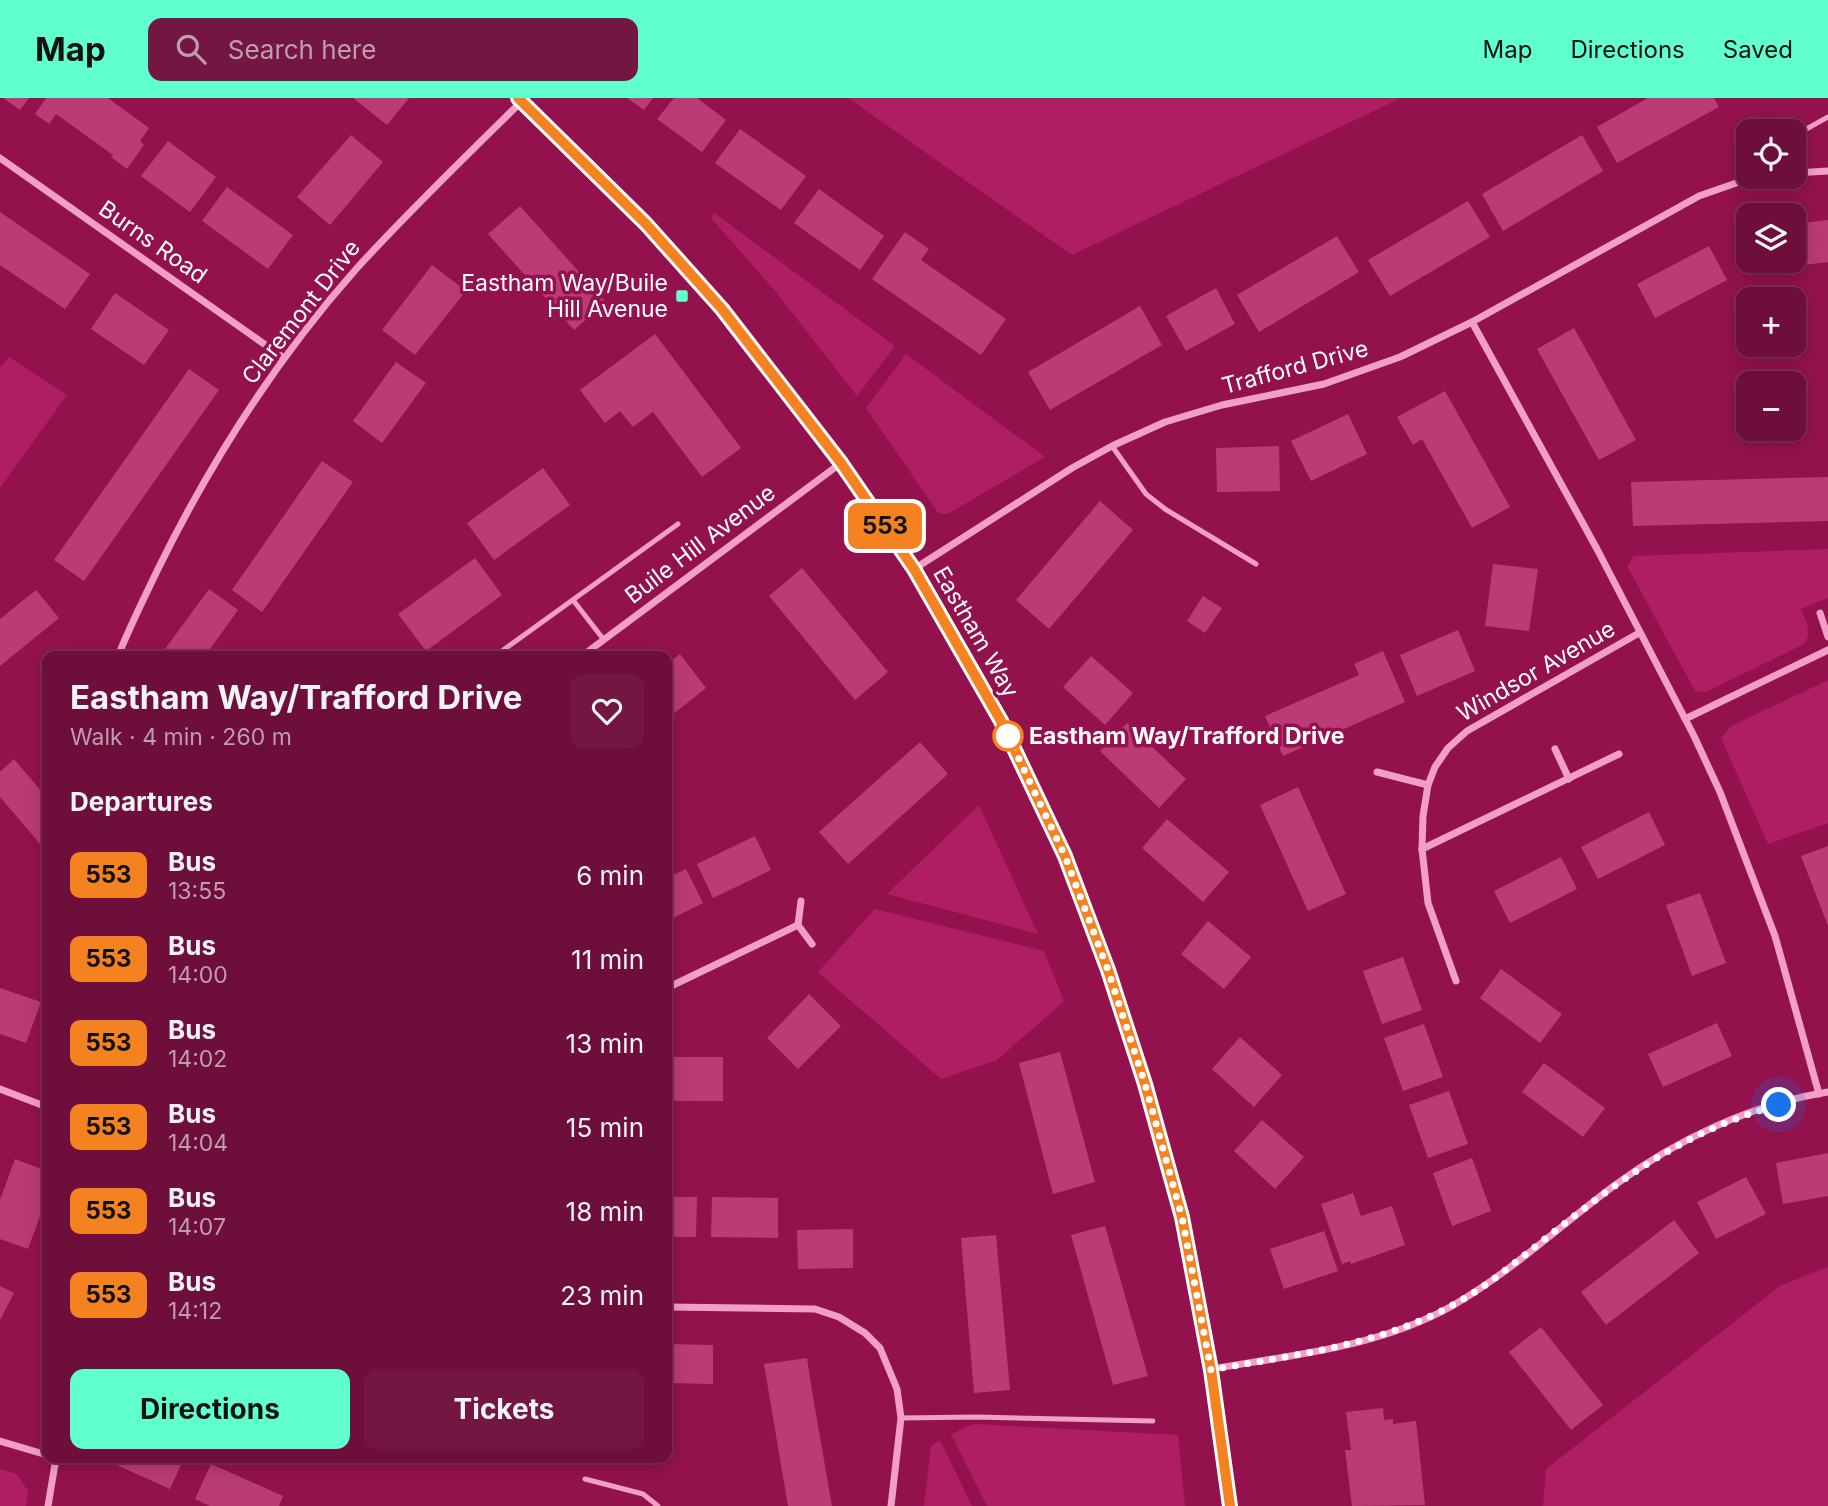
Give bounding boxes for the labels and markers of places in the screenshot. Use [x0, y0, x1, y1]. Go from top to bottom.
place label: Eastham Way/Buile Hill Avenue [461, 269, 668, 323]
marker: Eastham Way/Buile Hill Avenue [674, 288, 690, 304]
marker: Eastham Way/Trafford Drive [993, 721, 1023, 751]
place label: Eastham Way/Trafford Drive [1029, 722, 1344, 750]

